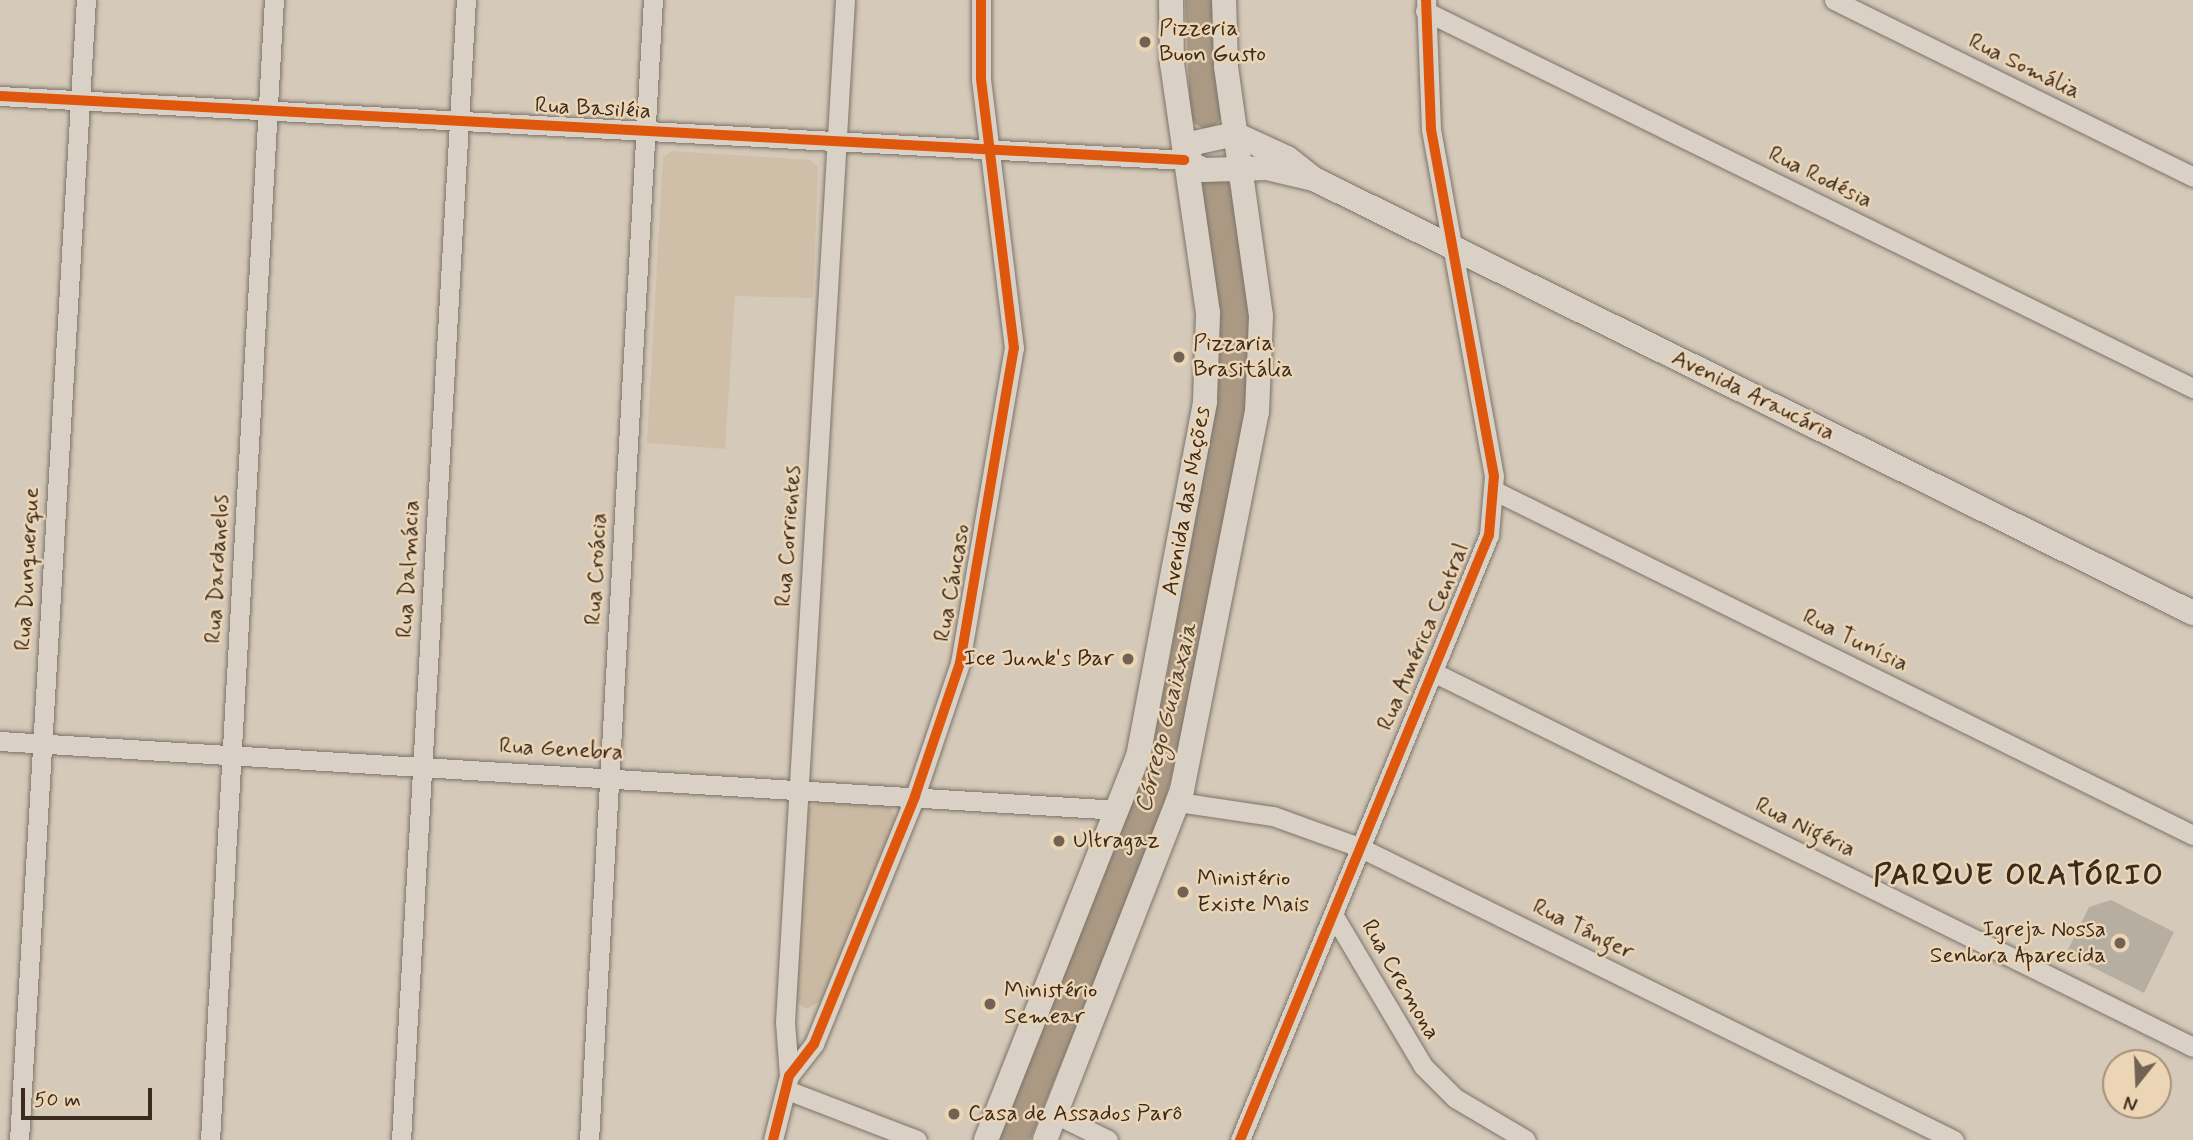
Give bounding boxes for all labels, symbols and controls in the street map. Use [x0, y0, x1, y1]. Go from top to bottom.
place label: Pizzeria Buon Gusto [1159, 15, 1263, 69]
street label: Rua Somália [1963, 28, 2085, 106]
marker: Pizzeria Buon Gusto [1137, 34, 1153, 50]
street label: Rua Basiléia [535, 92, 651, 126]
street label: Rua Rodésia [1763, 141, 1877, 215]
place label: Pizzaria Brasitália [1193, 330, 1293, 384]
street label: Avenida Araucária [1667, 345, 1839, 447]
marker: Pizzaria Brasitália [1171, 349, 1187, 365]
street label: Avenida das Nações [1157, 405, 1217, 597]
street label: Rua Corrientes [770, 463, 808, 609]
street label: Rua Dunquerque [10, 490, 46, 648]
street label: Rua Dardanelos [200, 494, 236, 644]
street label: Rua Dalmácia [392, 500, 426, 638]
street label: Rua Croácia [580, 512, 614, 626]
street label: Rua Cáucaso [929, 522, 977, 644]
street label: Rua América Central [1371, 538, 1477, 736]
street label: Rua Tunísia [1800, 605, 1910, 677]
water label: Córrego Guaiaxaia [1130, 623, 1204, 813]
place label: Ice Junk's Bar [970, 645, 1114, 673]
marker: Ice Junk's Bar [1120, 651, 1136, 667]
street label: Rua Genebra [497, 733, 625, 767]
street label: Rua Nigéria [1750, 792, 1860, 864]
place label: Ultragaz [1073, 827, 1160, 855]
marker: Ultragaz [1051, 833, 1067, 849]
district label: PARQUE ORATÓRIO [1874, 858, 2164, 894]
place label: Ministério Existe Mais [1197, 865, 1310, 919]
marker: Ministério Existe Mais [1175, 884, 1191, 900]
street label: Rua Tânger [1528, 894, 1638, 966]
street label: Rua Cremona [1354, 914, 1446, 1046]
place label: Igreja Nossa Senhora Aparecida [1930, 916, 2106, 970]
marker: Igreja Nossa Senhora Aparecida [2112, 935, 2128, 951]
place label: Ministério Semear [1004, 977, 1097, 1031]
marker: Ministério Semear [982, 996, 998, 1012]
north arrow [2102, 1049, 2172, 1119]
scale bar [24, 1074, 156, 1118]
text: 50 m [34, 1086, 81, 1114]
text: N [2121, 1089, 2141, 1116]
place label: Casa de Assados Parô [968, 1100, 1180, 1128]
marker: Casa de Assados Parô [946, 1106, 962, 1122]

